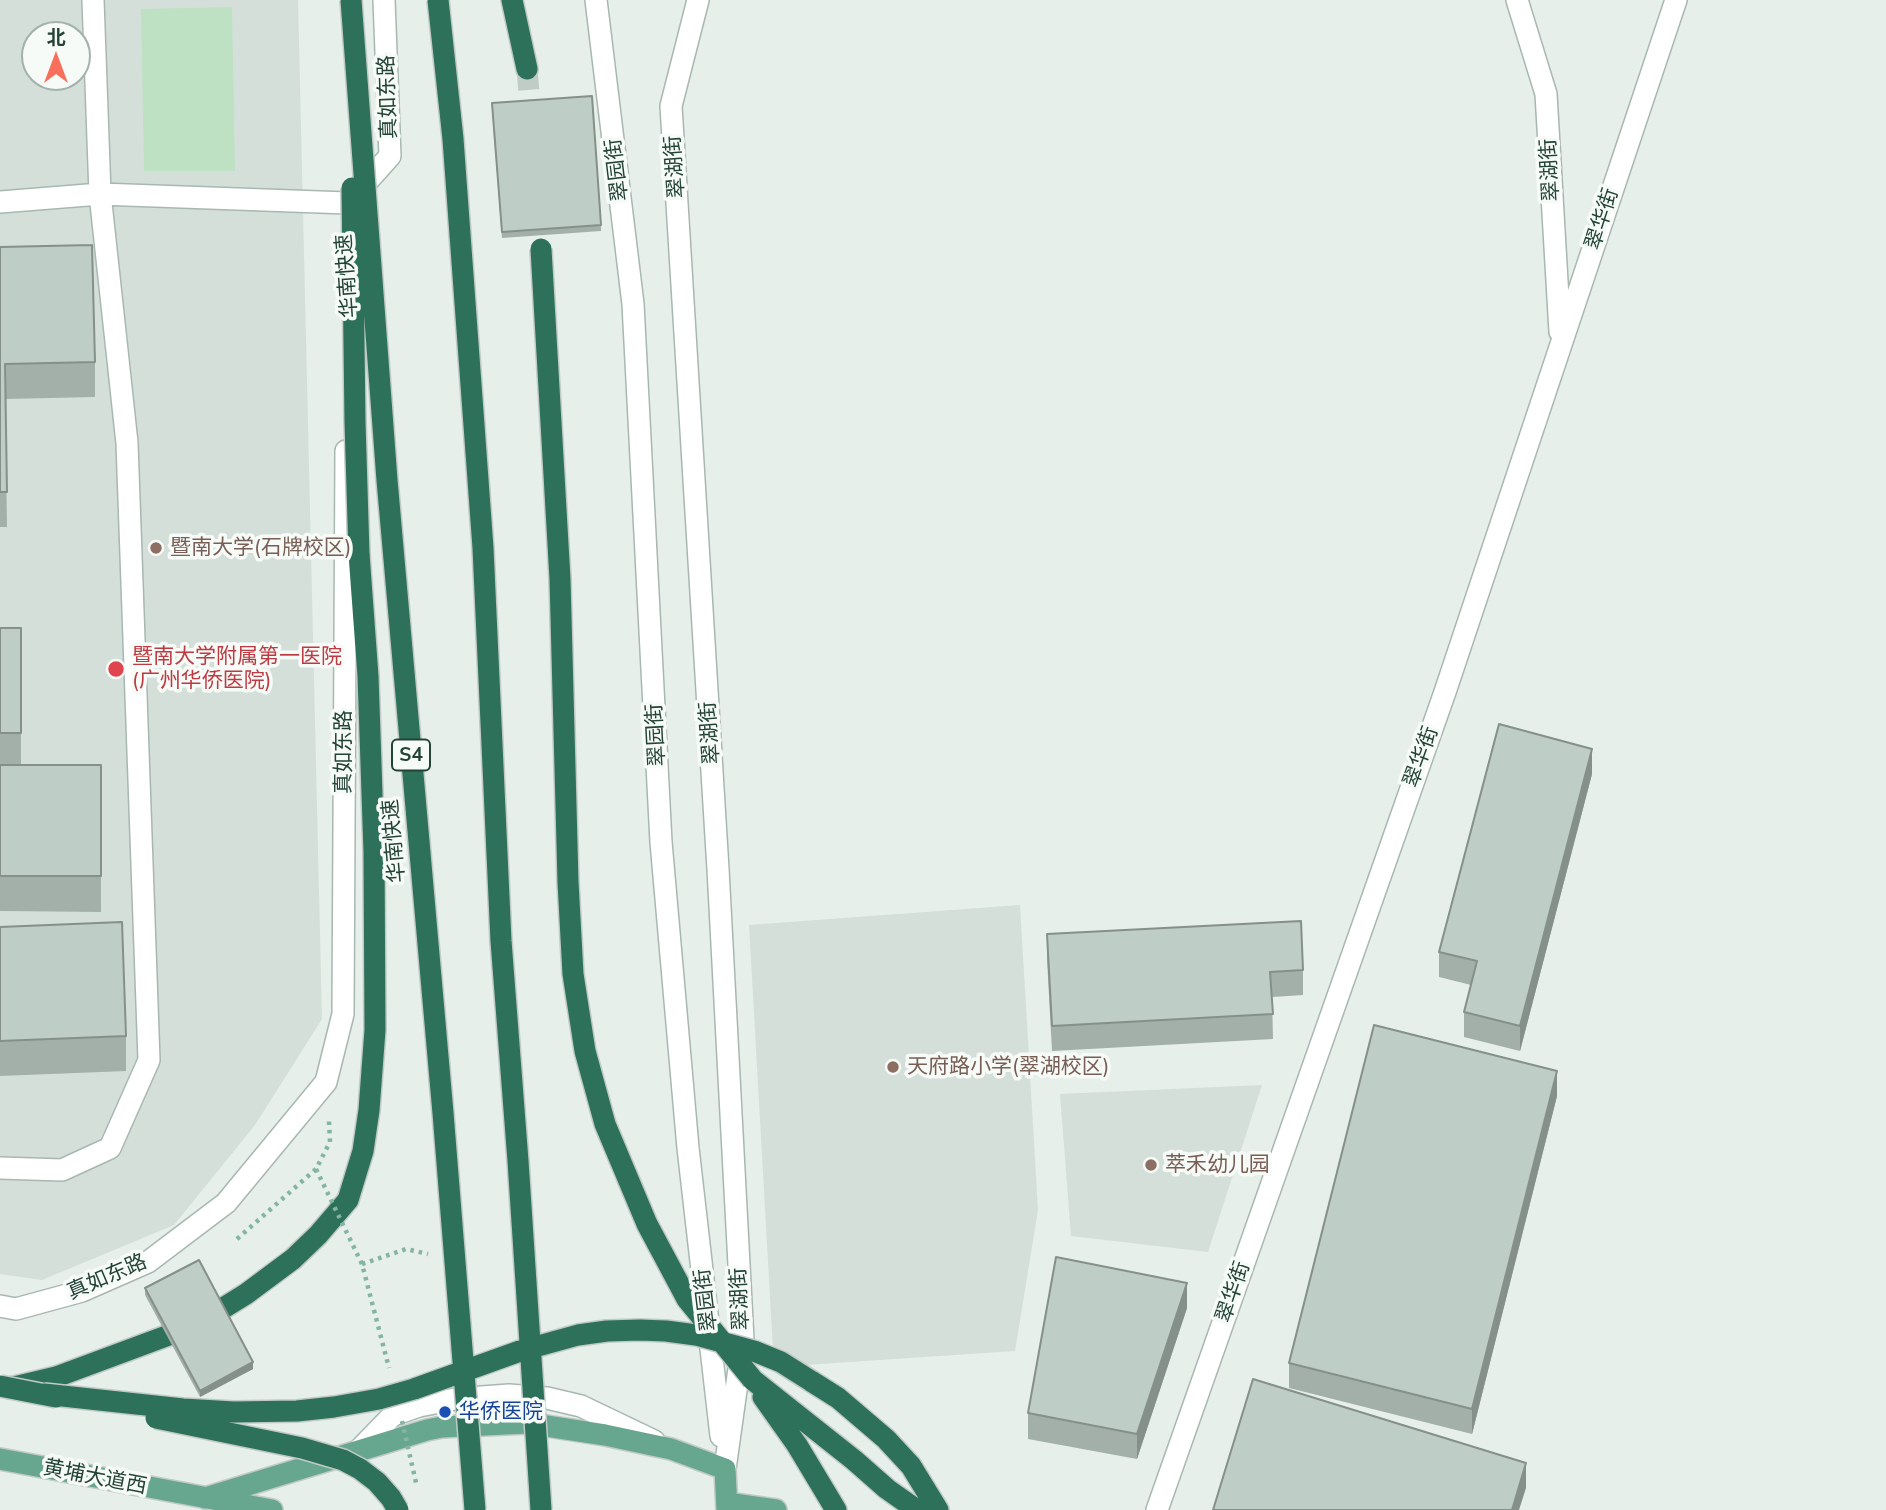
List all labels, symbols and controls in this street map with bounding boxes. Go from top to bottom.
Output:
north arrow [21,21,91,91]
text: 北 [46,25,66,49]
street label: 真如东路 [374,55,402,139]
street label: 翠湖街 [660,135,690,199]
street label: 翠园街 [601,137,633,203]
street label: 翠湖街 [1536,138,1564,202]
street label: 翠华街 [1580,185,1624,253]
street label: 华南快速 [332,233,362,319]
place label: 暨南大学(石牌校区) [170,535,351,561]
marker: 暨南大学(石牌校区) [148,540,164,556]
place label: 暨南大学附属第一医院 (广州华侨医院) [132,644,342,694]
marker: 暨南大学附属第一医院 (广州华侨医院) [106,659,126,679]
street label: 翠湖街 [695,701,725,765]
street label: 翠园街 [642,703,670,767]
street label: 真如东路 [331,710,357,794]
street label: 翠华街 [1398,723,1444,791]
road number: S4 [392,740,430,770]
street label: 华南快速 [378,798,410,884]
place label: 天府路小学(翠湖校区) [907,1054,1109,1080]
marker: 天府路小学(翠湖校区) [885,1059,901,1075]
place label: 萃禾幼儿园 [1165,1152,1270,1178]
marker: 萃禾幼儿园 [1143,1157,1159,1173]
street label: 真如东路 [63,1249,151,1305]
street label: 翠华街 [1211,1258,1255,1326]
street label: 翠园街 [690,1267,722,1333]
street label: 翠湖街 [726,1267,754,1331]
place label: 华侨医院 [459,1399,543,1425]
marker: 华侨医院 [437,1404,453,1420]
street label: 黄埔大道西 [41,1455,149,1499]

